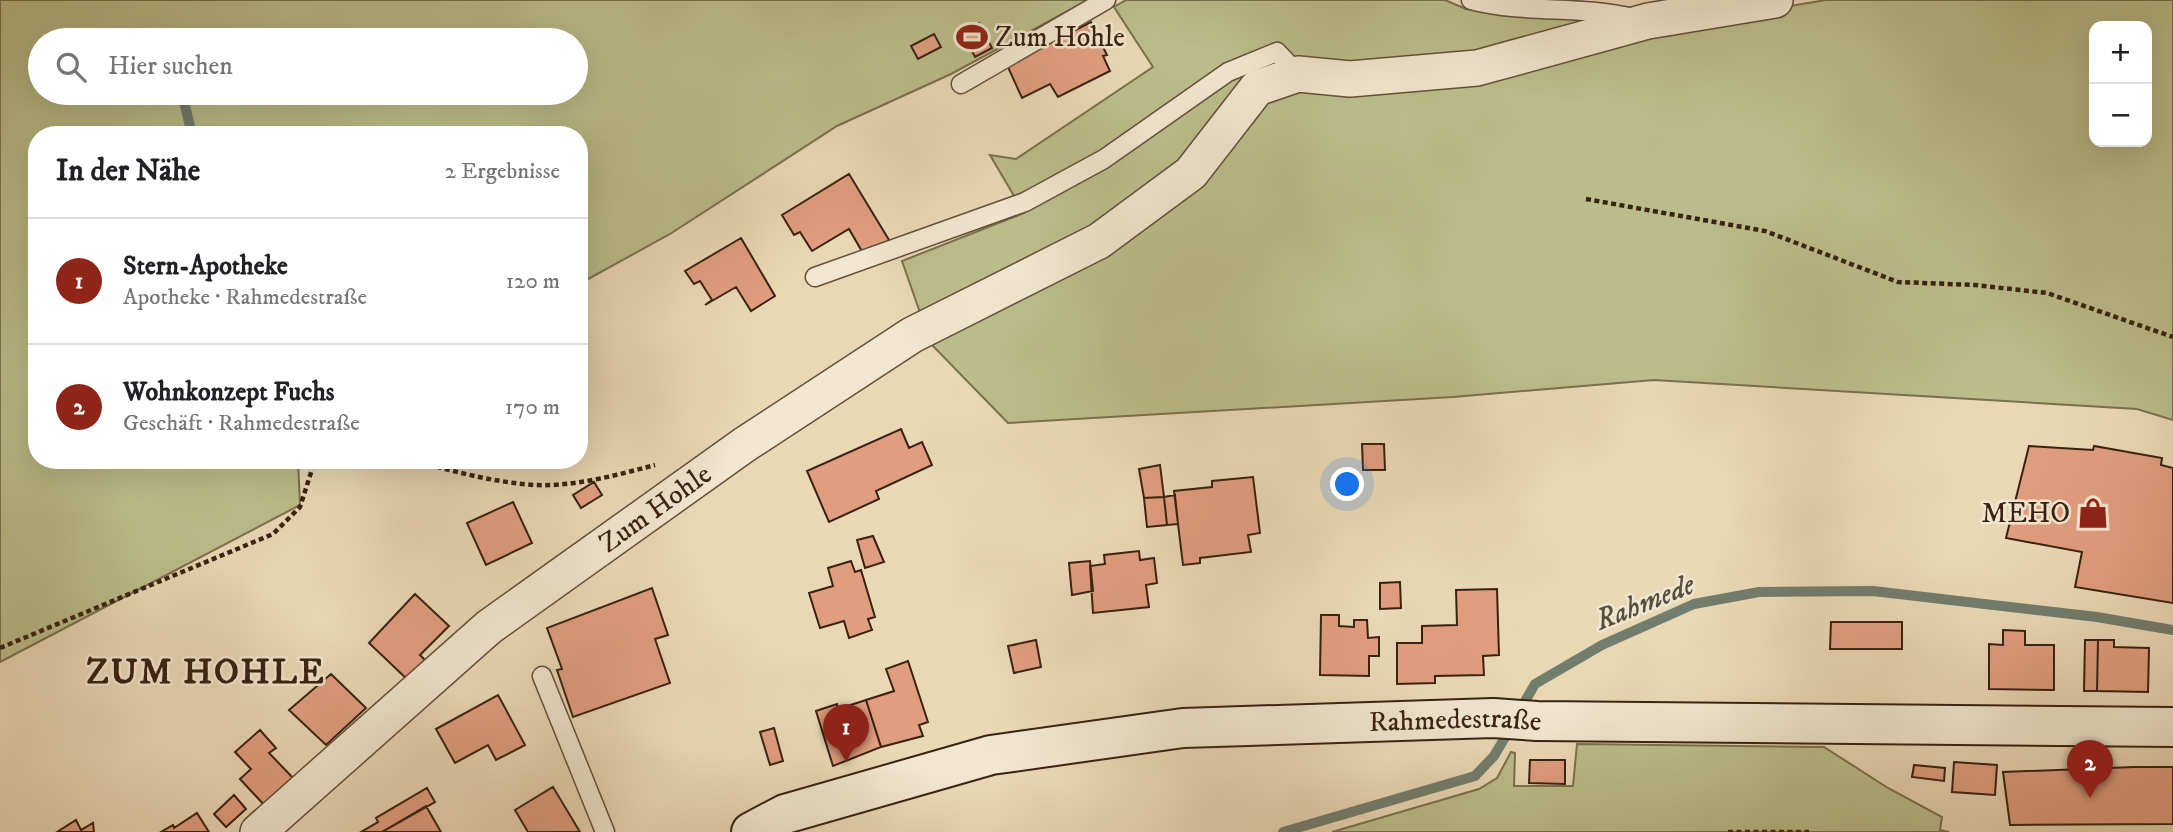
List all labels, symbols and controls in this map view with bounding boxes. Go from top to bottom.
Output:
sports icon: Zum Hohle [955,20,989,54]
place label: Zum Hohle [995,20,1125,55]
map controls [2089,21,2152,147]
button: + [2089,21,2152,84]
search box [28,28,588,105]
icon: search [52,48,90,86]
text: Hier suchen [108,50,233,83]
button: − [2089,84,2152,147]
text: In der Nähe [56,153,200,190]
text: 2 Ergebnisse [445,157,560,186]
text: Stern-Apotheke [123,250,288,283]
text: 1 [75,267,83,296]
text: 120 m [506,267,560,296]
text: Apotheke · Rahmedestraße [123,283,367,312]
text: Wohnkonzept Fuchs [123,376,334,409]
text: 2 [73,393,85,422]
text: 170 m [505,393,560,422]
text: Geschäft · Rahmedestraße [123,409,360,438]
street label: Zum Hohle [592,456,718,560]
your location [1330,467,1364,501]
place label: MEHO [1982,496,2070,531]
shop icon: MEHO [2076,496,2110,530]
water label: Rahmede [1589,566,1701,640]
district label: ZUM HOHLE [86,651,326,695]
street label: Rahmedestraße [1368,700,1543,739]
pin: 1 [823,704,869,762]
pin: 2 [2067,740,2113,798]

